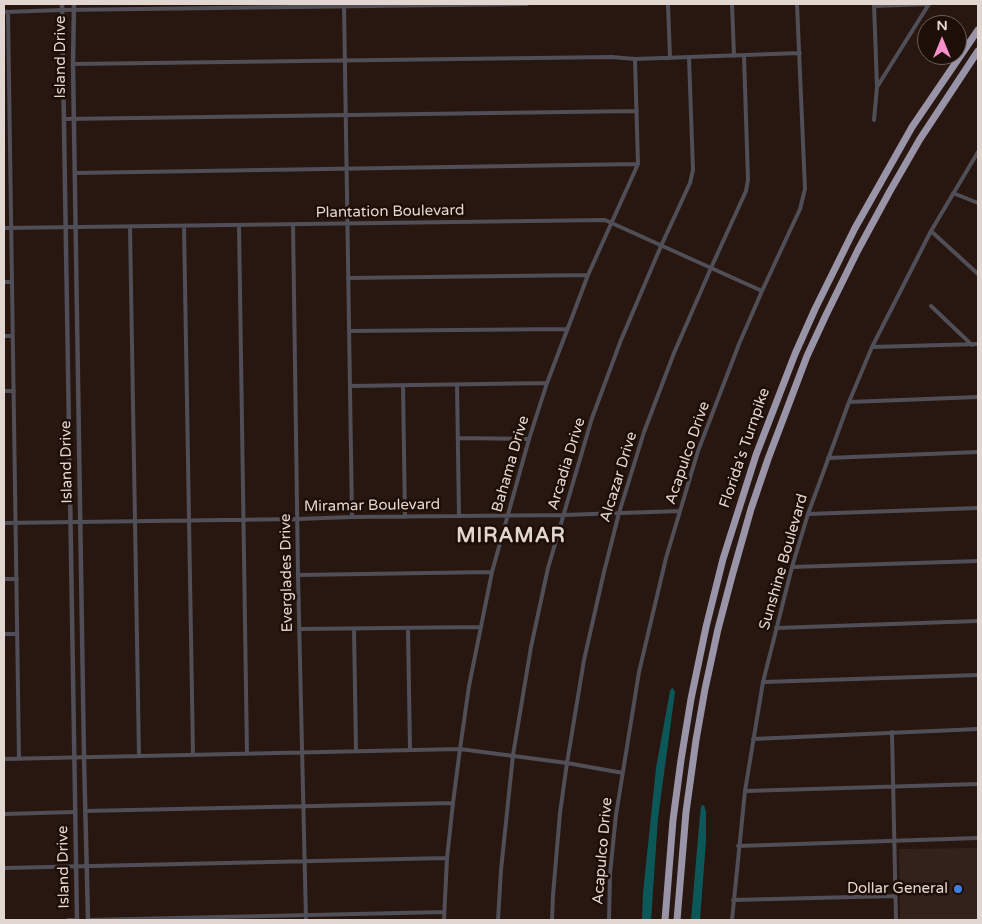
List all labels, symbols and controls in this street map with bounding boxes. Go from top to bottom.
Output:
north arrow [917,15,967,65]
street label: Island Drive [52,16,70,98]
text: N [936,17,948,34]
street label: Plantation Boulevard [315,202,465,222]
street label: Florida's Turnpike [716,386,774,510]
street label: Acapulco Drive [662,399,714,507]
street label: Bahama Drive [489,414,533,514]
street label: Arcadia Drive [544,416,590,512]
street label: Island Drive [57,420,77,504]
street label: Alcazar Drive [597,430,641,524]
street label: Sunshine Boulevard [756,492,812,632]
street label: Miramar Boulevard [304,496,440,516]
street label: Everglades Drive [277,513,297,633]
district label: MIRAMAR [455,525,567,549]
street label: Acapulco Drive [589,797,617,905]
street label: Island Drive [54,825,74,909]
place label: Dollar General [847,880,948,898]
marker: Dollar General [952,883,964,895]

